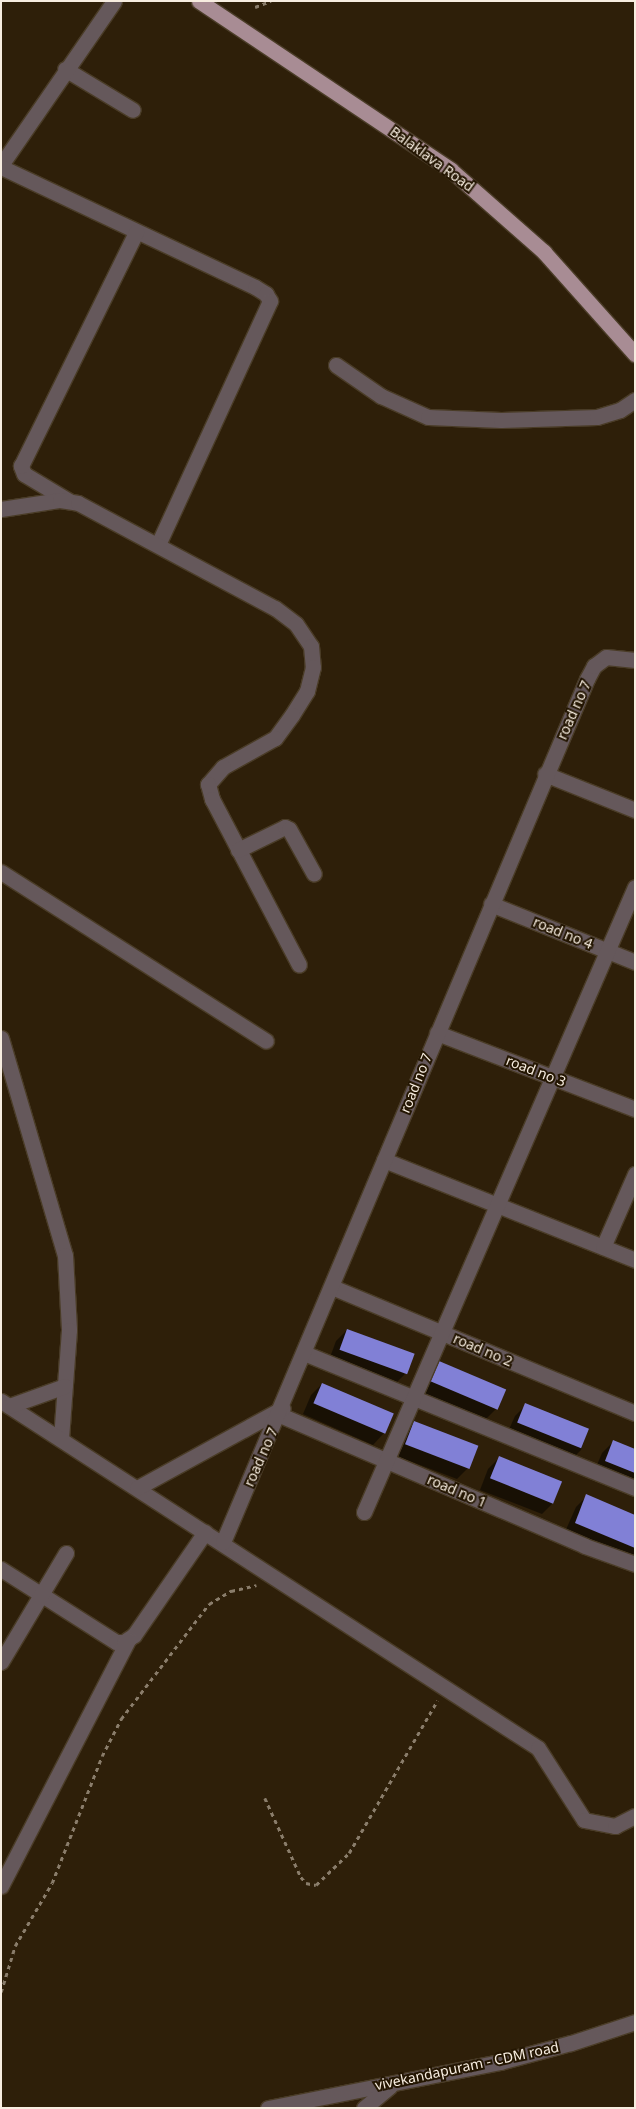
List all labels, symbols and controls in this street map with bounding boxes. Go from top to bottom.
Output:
street label: Balaklava Road [387,123,477,195]
street label: road no 7 [554,678,594,742]
street label: road no 4 [531,913,595,953]
street label: road no 7 [396,1051,436,1115]
street label: road no 3 [504,1052,568,1090]
street label: road no 2 [451,1330,515,1370]
street label: road no 7 [241,1425,281,1489]
street label: road no 1 [425,1471,489,1511]
street label: vivekandapuram - CDM road [374,2038,560,2094]

